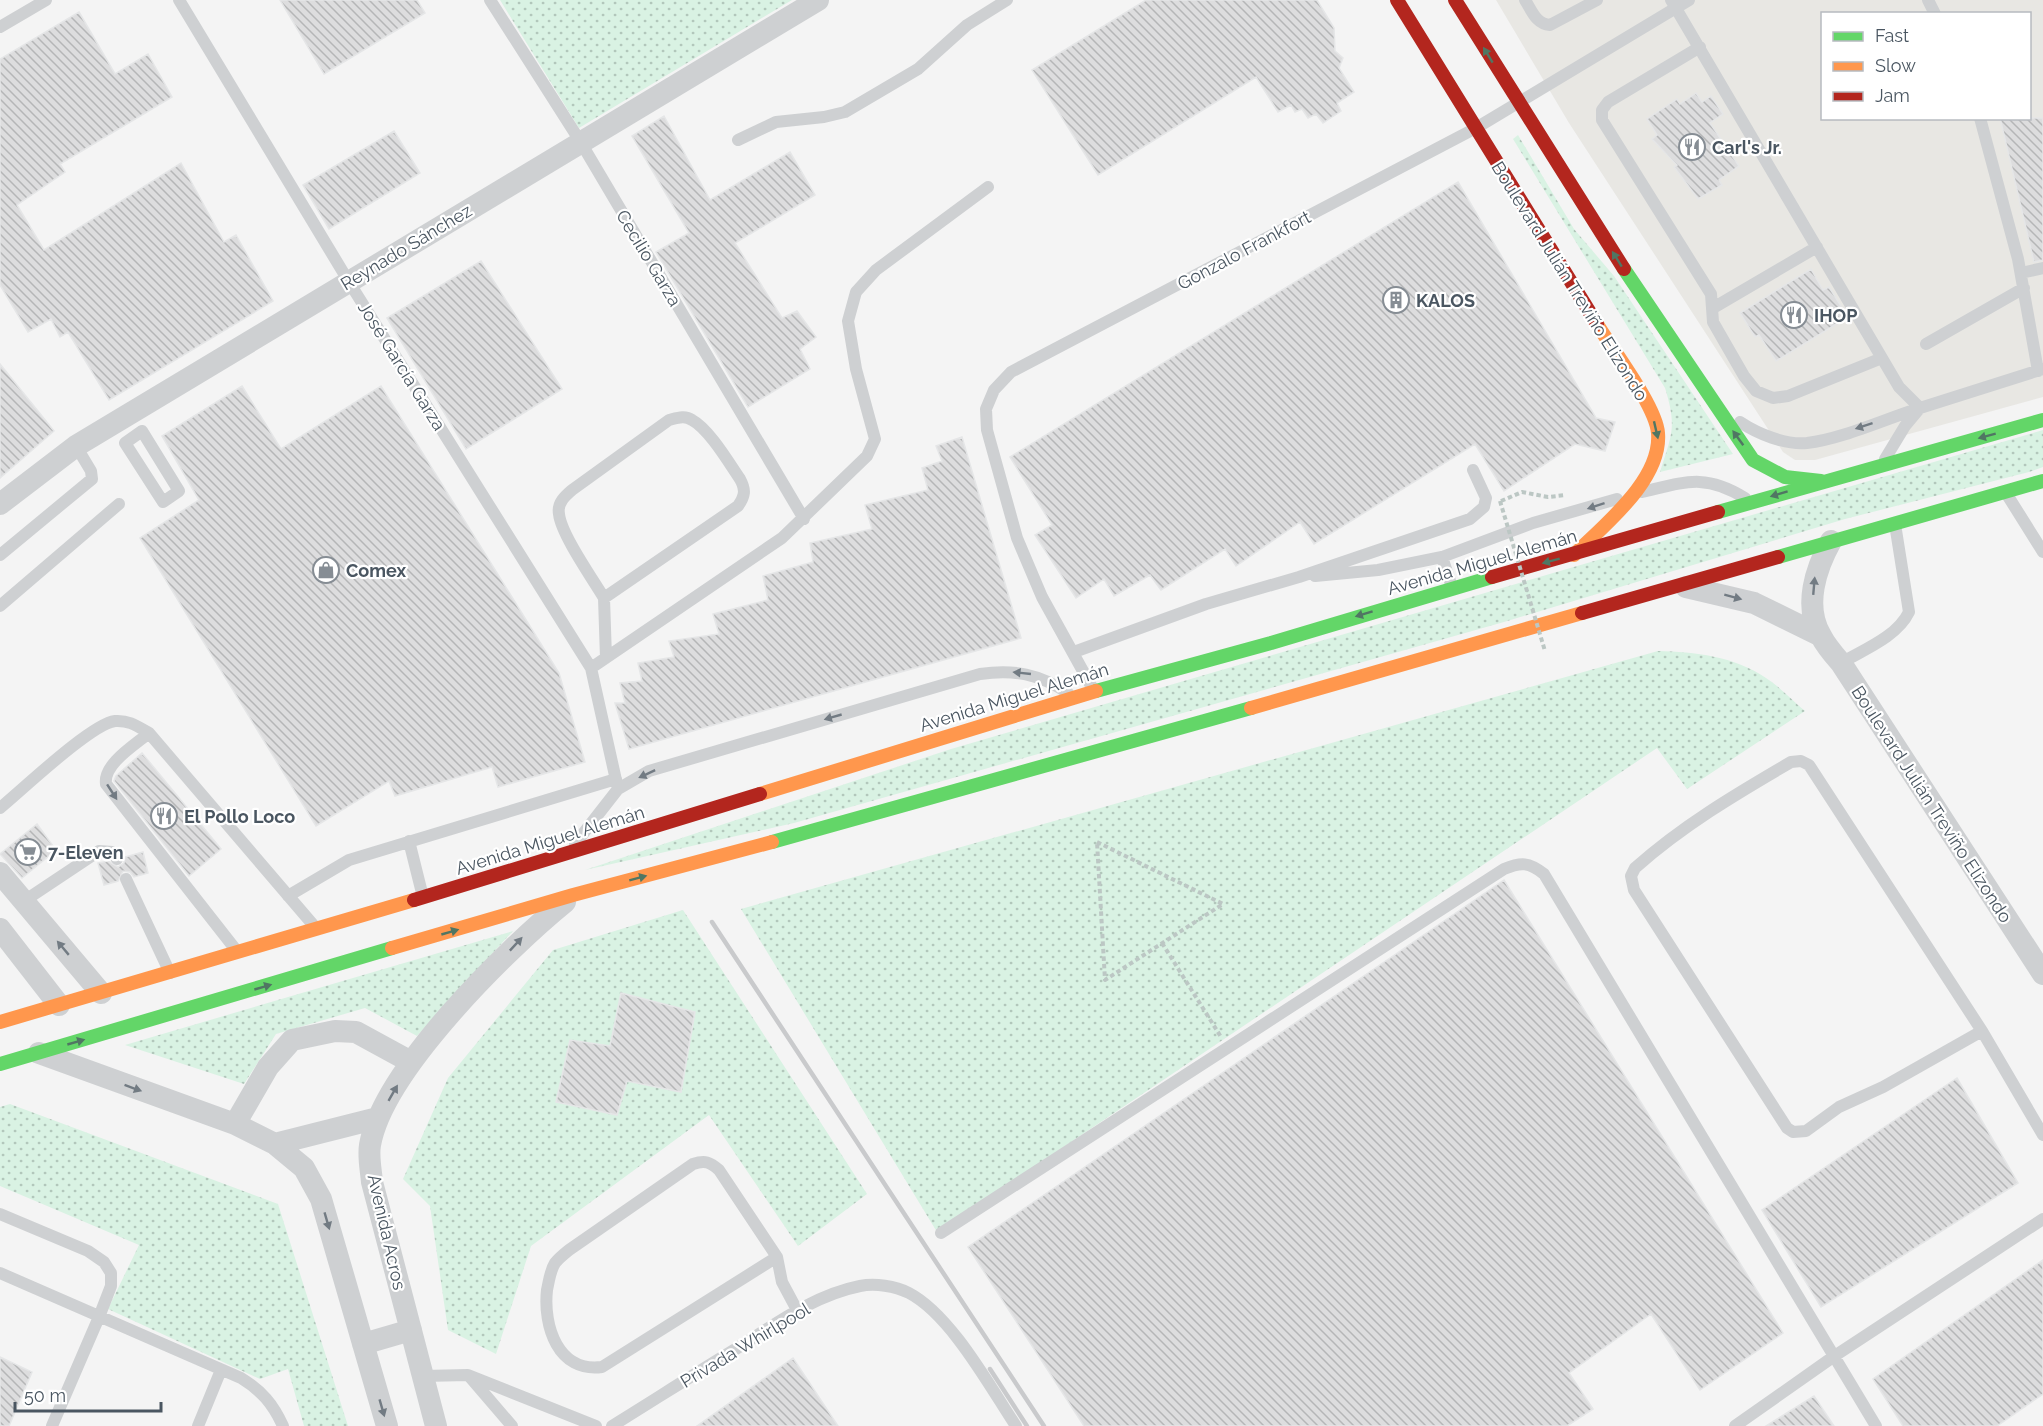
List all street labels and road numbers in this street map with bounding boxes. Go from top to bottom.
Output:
street label: Boulevard Julián Treviño Elizondo [1487,157,1653,405]
street label: Reynado Sánchez [337,200,475,294]
street label: Cecilio Garza [612,206,686,310]
street label: Gonzalo Frankfort [1174,206,1314,294]
street label: José García Garza [354,298,450,434]
street label: Avenida Miguel Alemán [1385,525,1579,599]
street label: Avenida Miguel Alemán [917,658,1111,736]
street label: Boulevard Julián Treviño Elizondo [1847,682,2017,927]
street label: Avenida Miguel Alemán [453,801,647,879]
street label: Avenida Acros [363,1172,411,1292]
street label: Privada Whirlpool [676,1298,814,1392]

